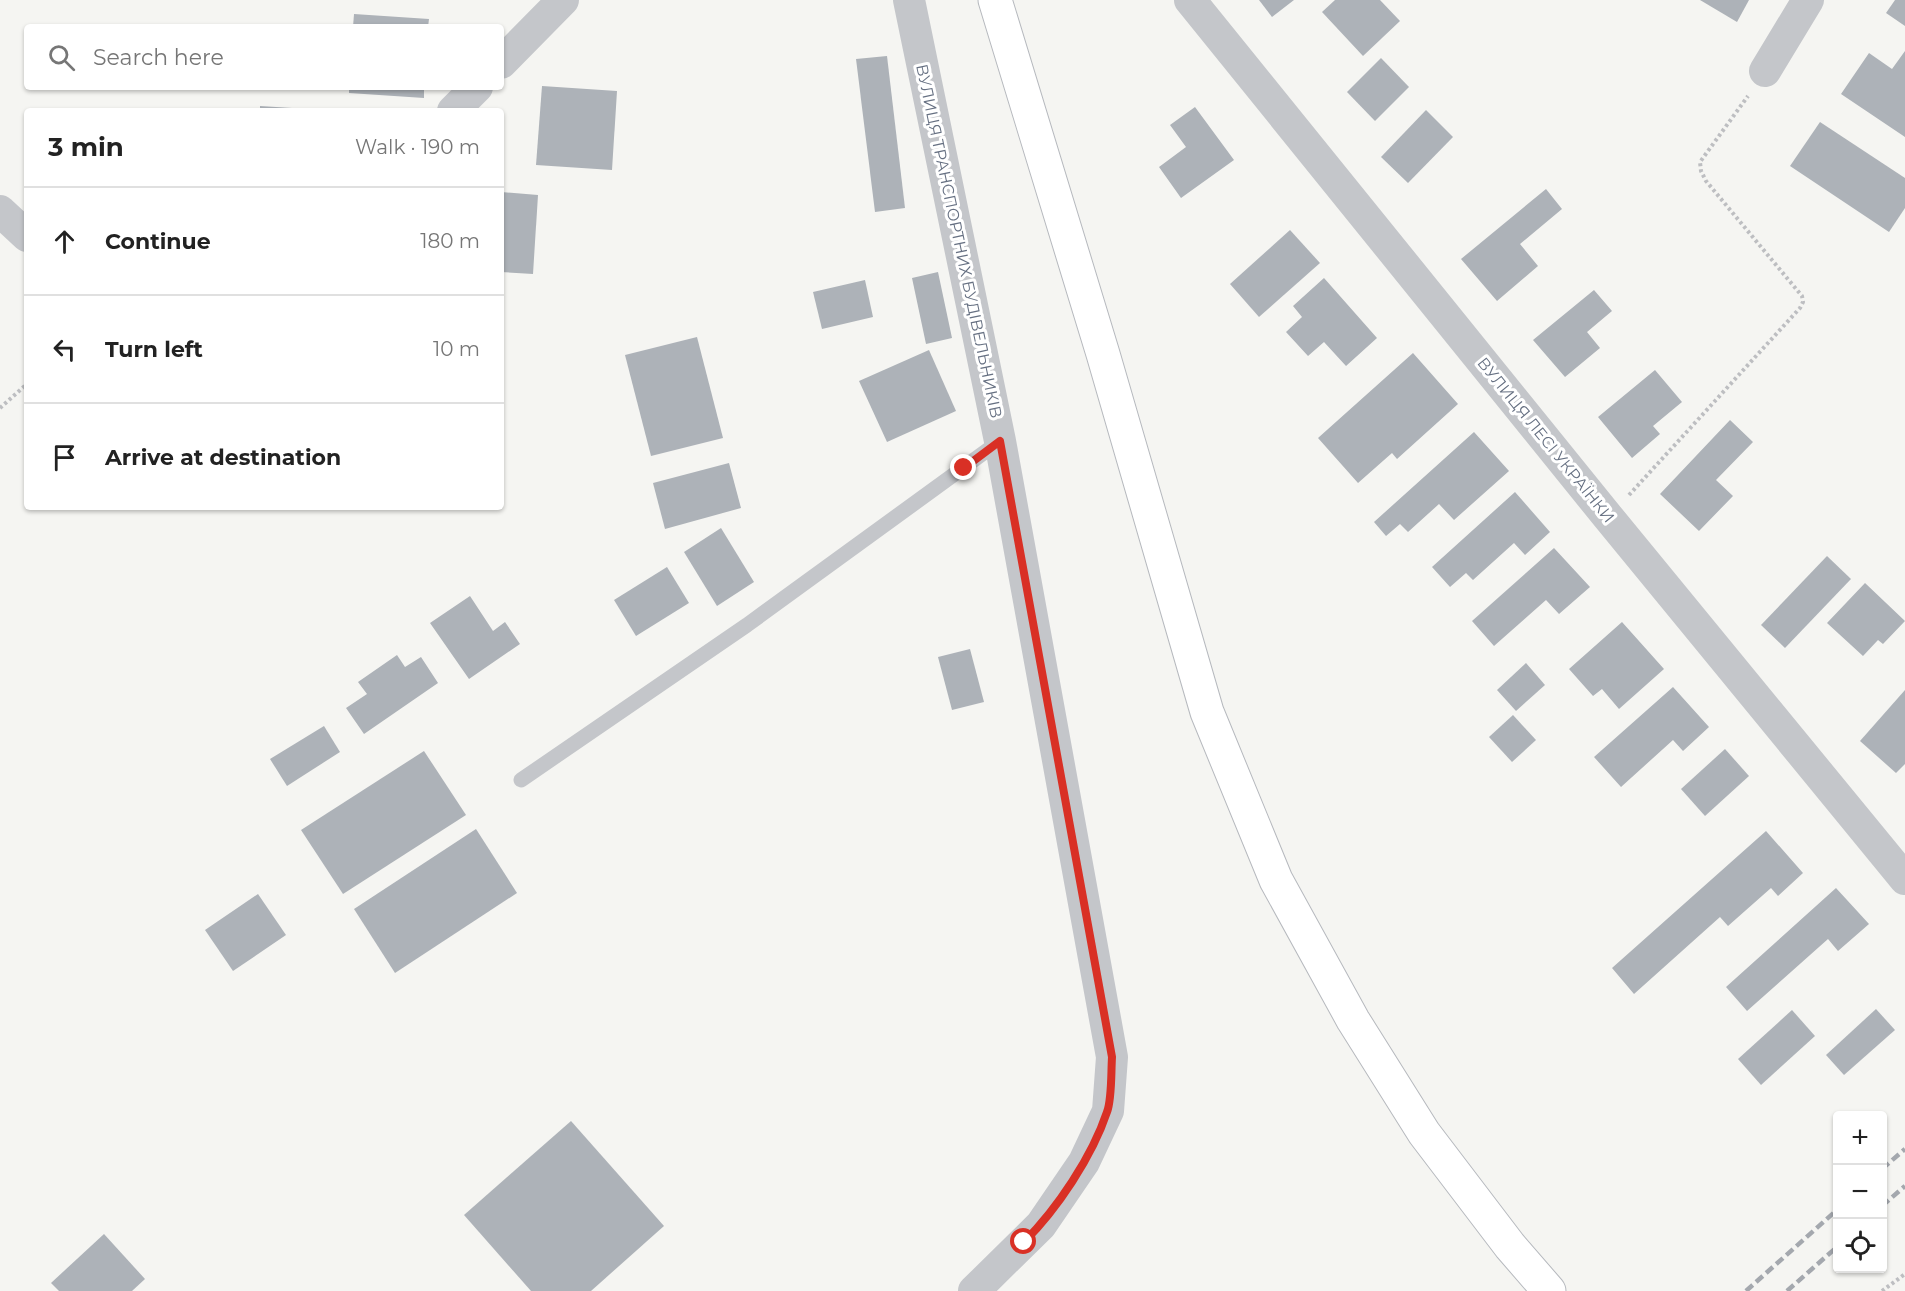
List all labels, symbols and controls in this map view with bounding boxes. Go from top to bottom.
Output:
search box [24,24,504,90]
icon: search [45,41,78,74]
text: Search here [93,44,224,71]
street label: ВУЛИЦЯ ТРАНСПОРТНИХ БУДІВЕЛЬНИКІВ [912,62,1006,420]
text: 3 min [48,131,124,163]
text: Walk · 190 m [355,135,480,159]
icon: ahead [48,225,81,258]
text: Continue [105,228,211,255]
text: 180 m [420,229,480,253]
icon: left [48,333,81,366]
text: Turn left [105,336,203,363]
text: 10 m [433,337,480,361]
street label: ВУЛИЦЯ ЛЕСІ УКРАЇНКИ [1473,353,1619,526]
icon: arrive [48,441,81,474]
text: Arrive at destination [105,444,341,471]
route end [950,454,976,480]
map controls [1833,1111,1887,1273]
button: + [1833,1111,1887,1165]
button: − [1833,1165,1887,1219]
button: locate [1833,1219,1887,1273]
route start [1010,1228,1036,1254]

